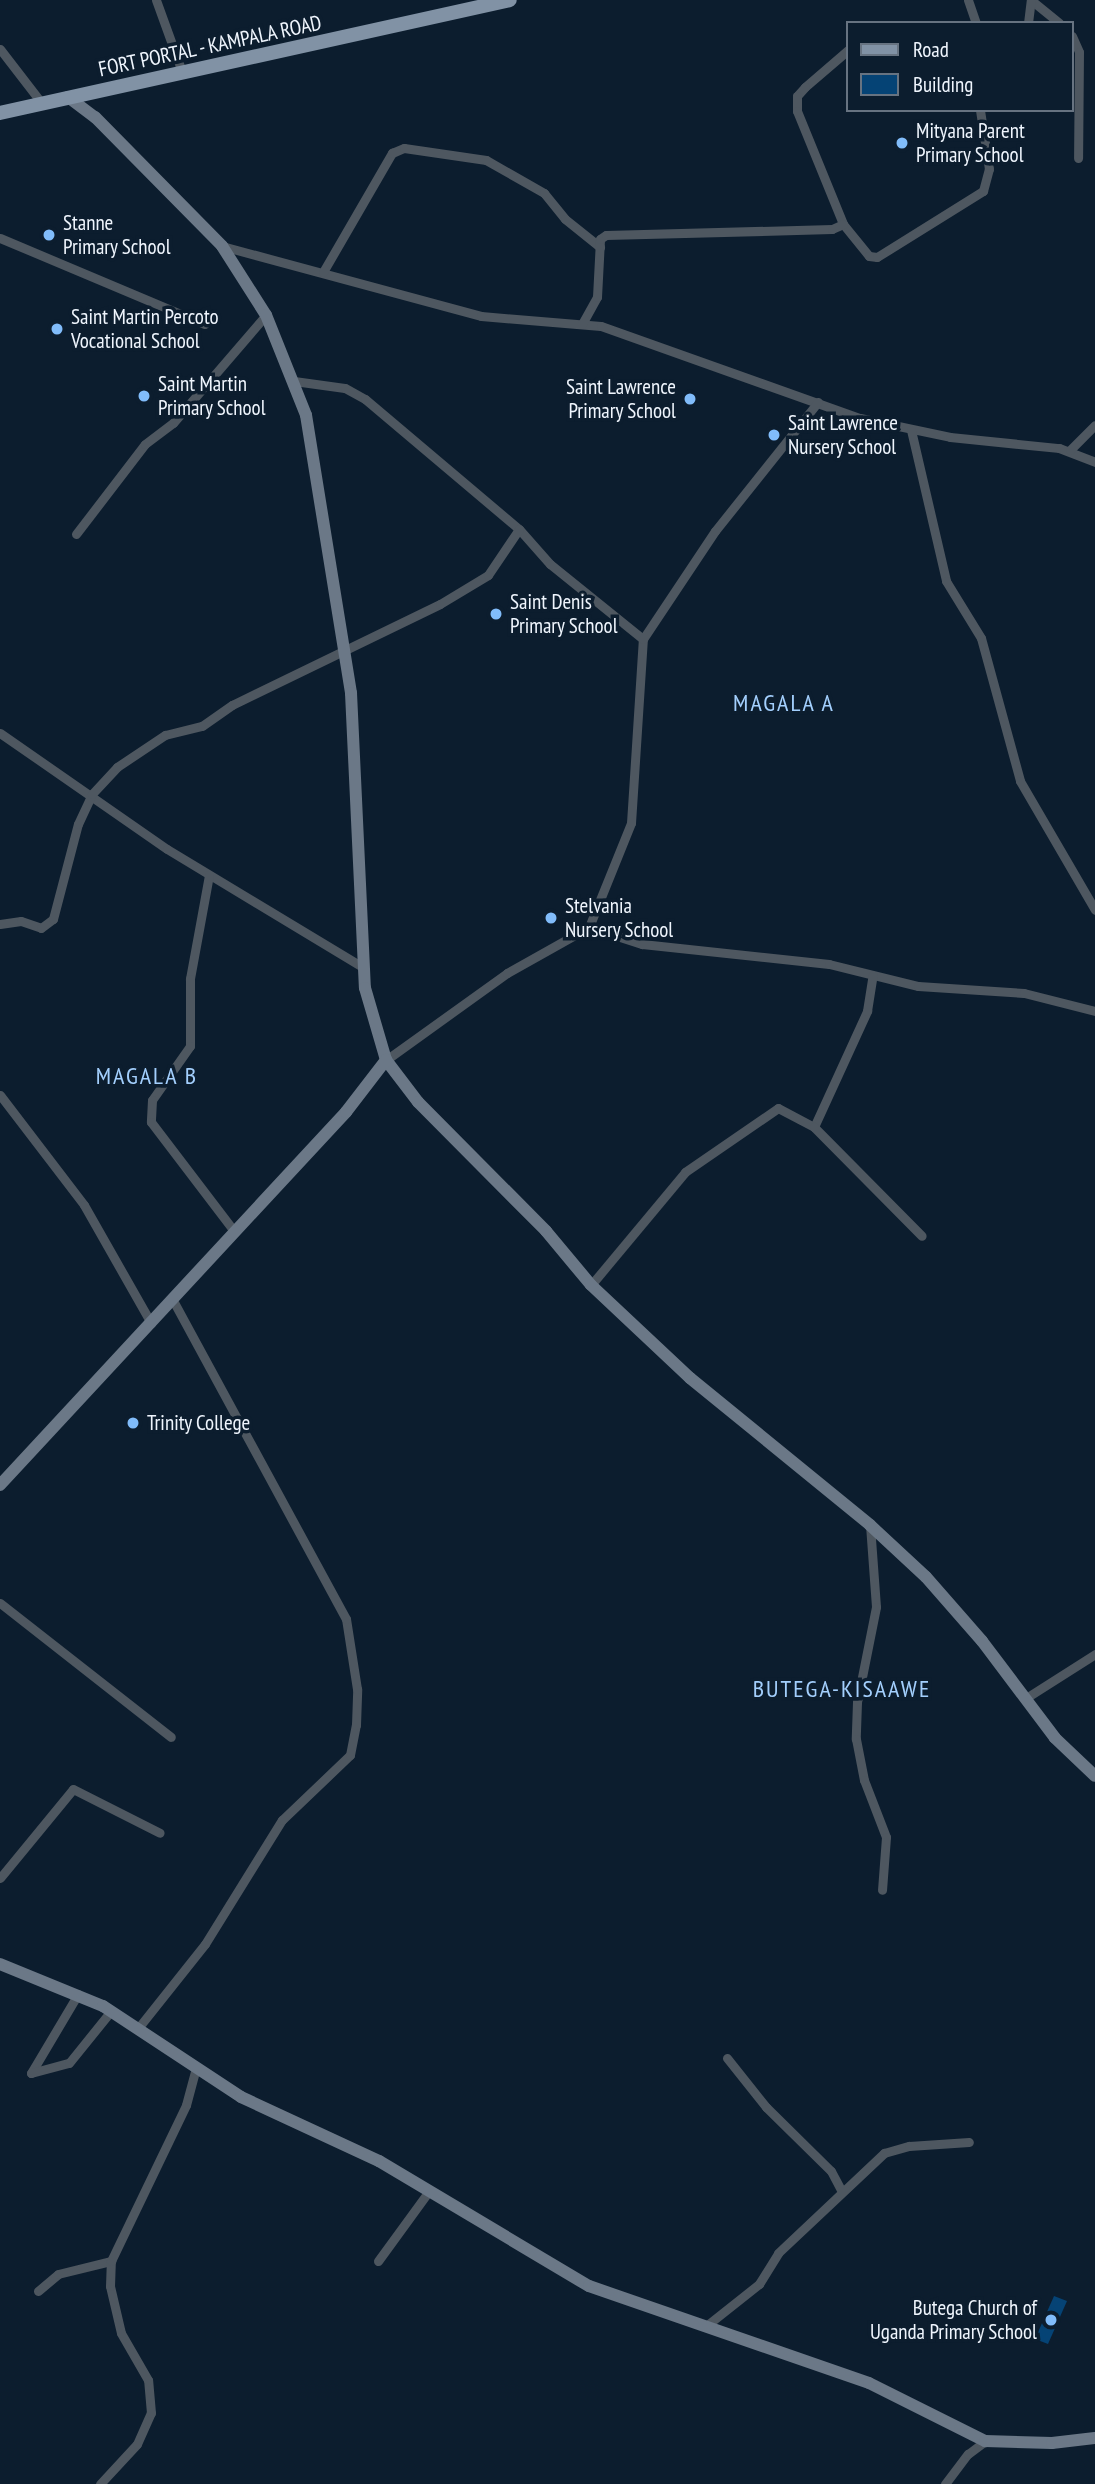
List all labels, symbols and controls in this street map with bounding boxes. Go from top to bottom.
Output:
street label: FORT PORTAL - KAMPALA ROAD [94,10,326,82]
legend [846,21,1074,112]
text: Road [913,36,949,63]
text: Building [913,71,973,98]
place label: Mityana Parent Primary School [916,118,1025,168]
marker: Mityana Parent Primary School [894,135,910,151]
place label: Stanne Primary School [63,210,171,260]
marker: Stanne Primary School [41,227,57,243]
place label: Saint Martin Percoto Vocational School [71,304,219,354]
marker: Saint Martin Percoto Vocational School [49,321,65,337]
place label: Saint Martin Primary School [158,371,266,421]
place label: Saint Lawrence Primary School [566,374,676,424]
marker: Saint Martin Primary School [136,388,152,404]
marker: Saint Lawrence Primary School [682,391,698,407]
place label: Saint Lawrence Nursery School [788,410,898,460]
marker: Saint Lawrence Nursery School [766,427,782,443]
place label: Saint Denis Primary School [510,589,618,639]
marker: Saint Denis Primary School [488,606,504,622]
district label: MAGALA A [733,689,835,717]
place label: Stelvania Nursery School [565,893,674,943]
marker: Stelvania Nursery School [543,910,559,926]
district label: MAGALA B [96,1062,198,1090]
place label: Trinity College [147,1410,251,1436]
marker: Trinity College [125,1415,141,1431]
district label: BUTEGA-KISAAWE [755,1675,929,1703]
place label: Butega Church of Uganda Primary School [869,2295,1037,2345]
marker: Butega Church of Uganda Primary School [1043,2312,1059,2328]

